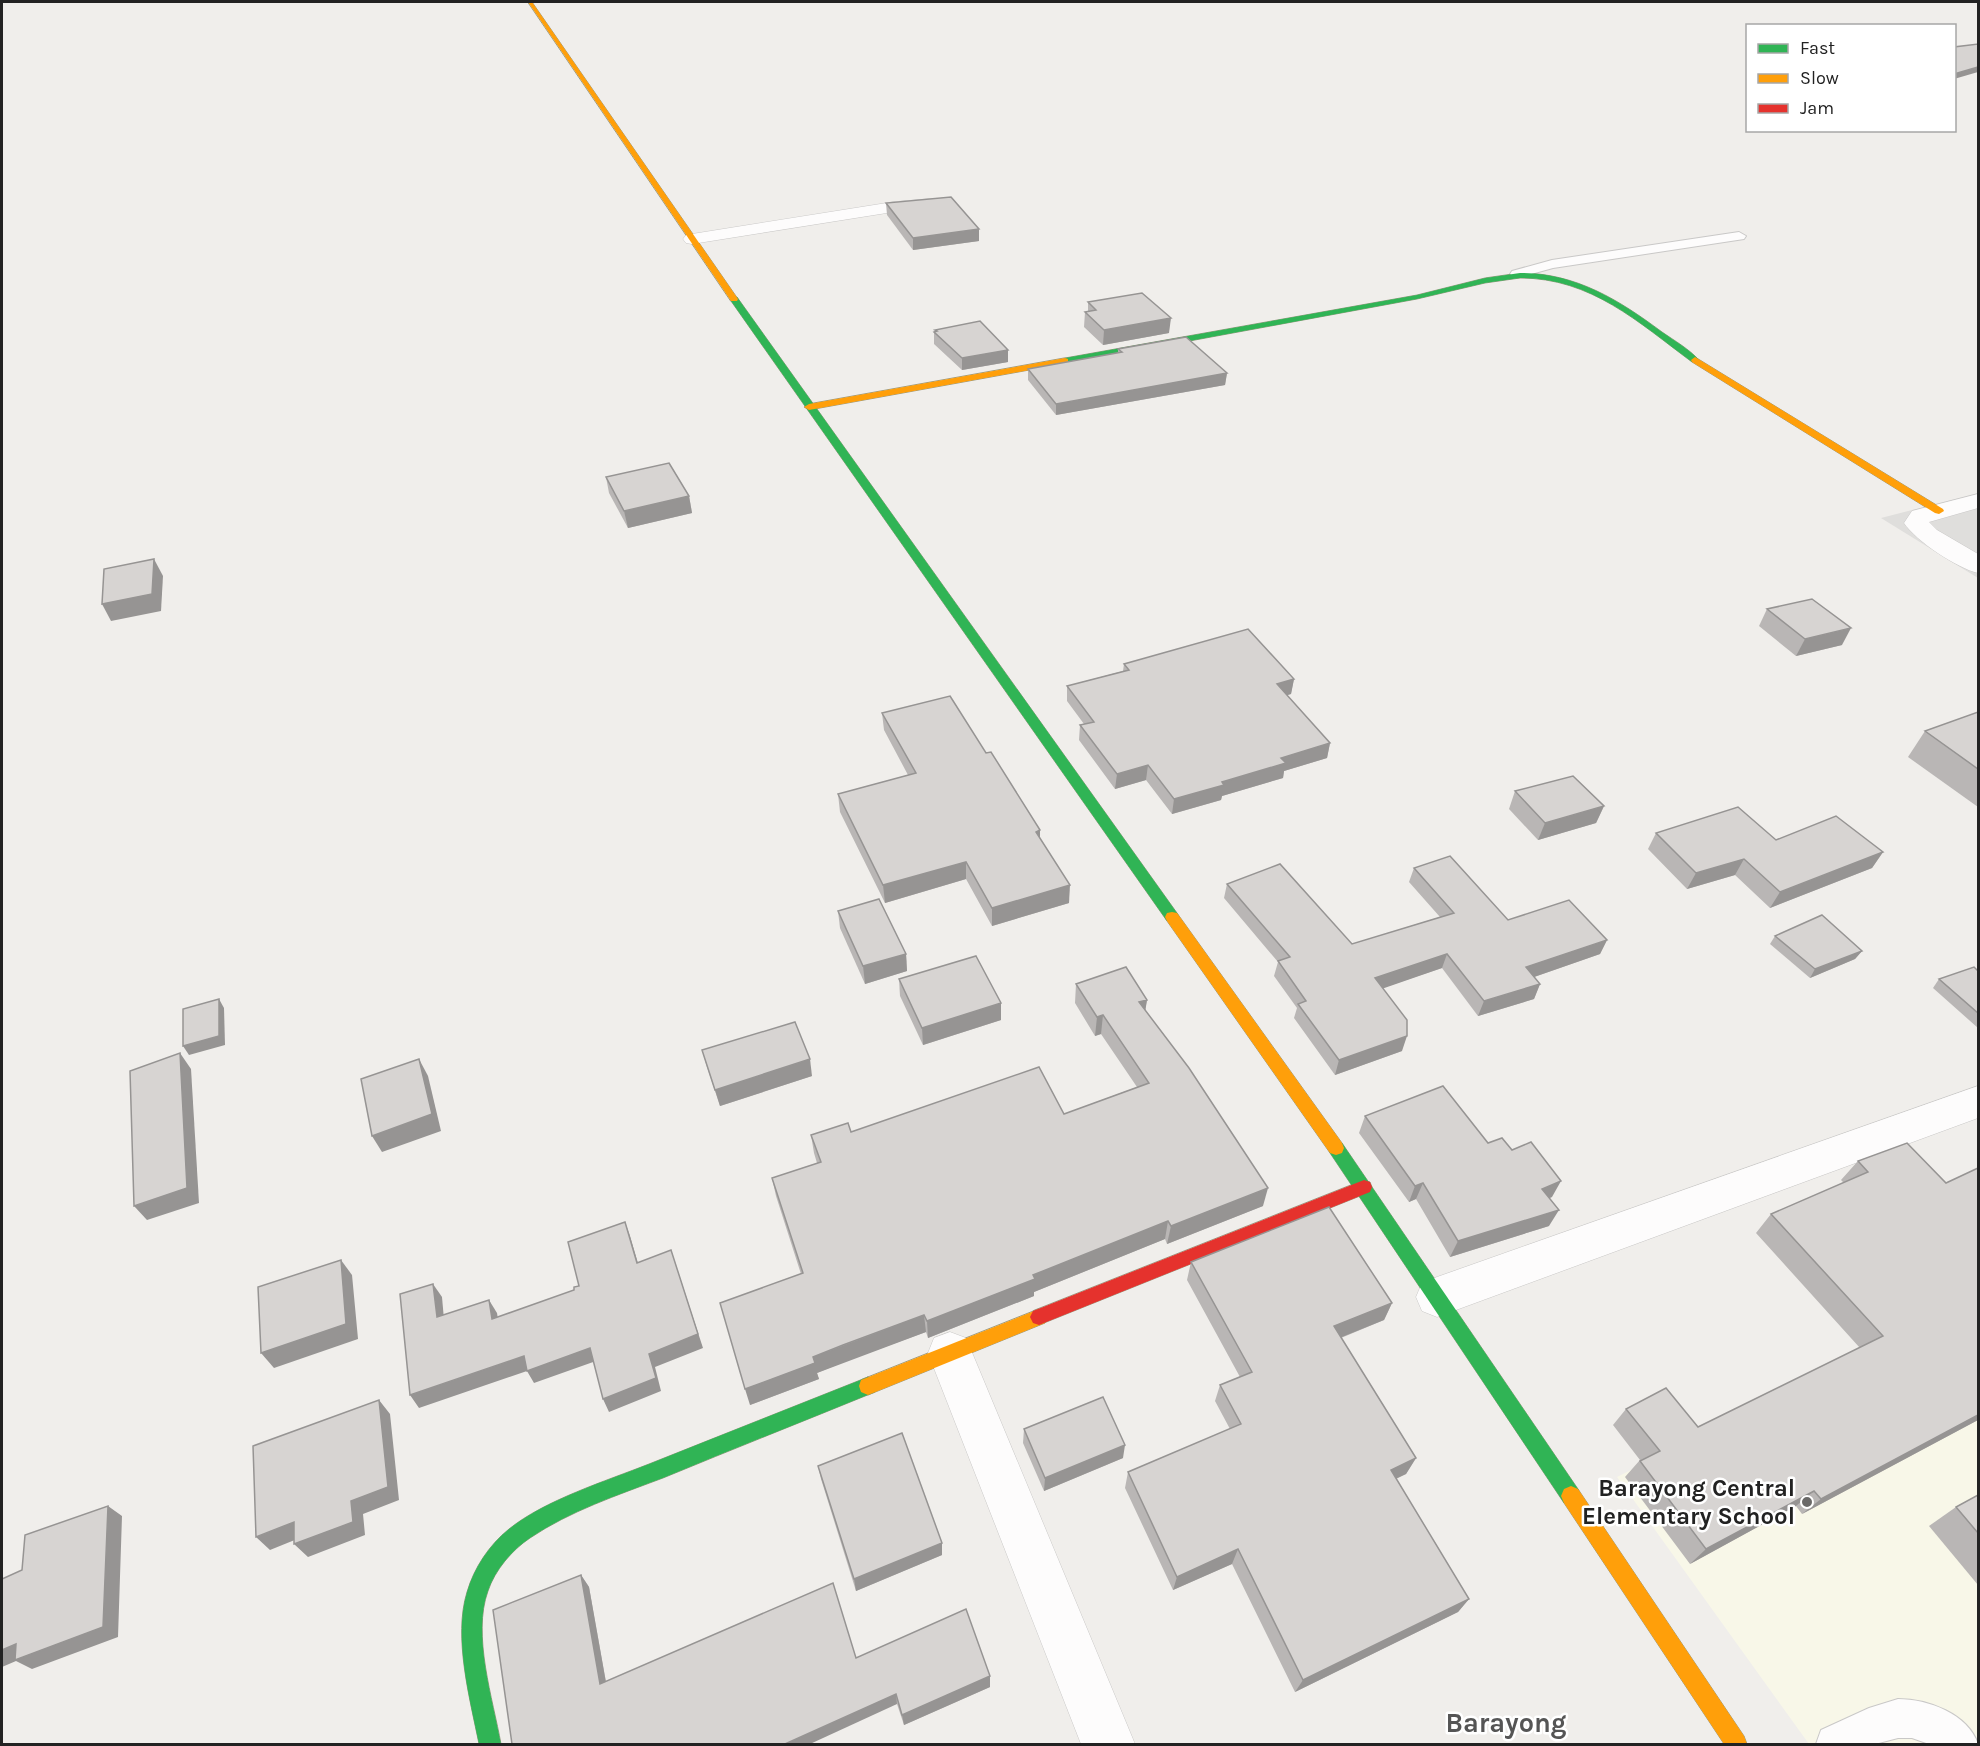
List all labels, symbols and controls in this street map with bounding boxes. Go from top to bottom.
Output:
legend [1746,24,1956,132]
text: Fast [1800,37,1835,59]
text: Slow [1800,67,1839,89]
text: Jam [1800,97,1834,119]
place label: Barayong Central Elementary School [1582,1474,1795,1530]
marker: Barayong Central Elementary School [1800,1495,1814,1509]
district label: Barayong [1445,1707,1567,1739]

